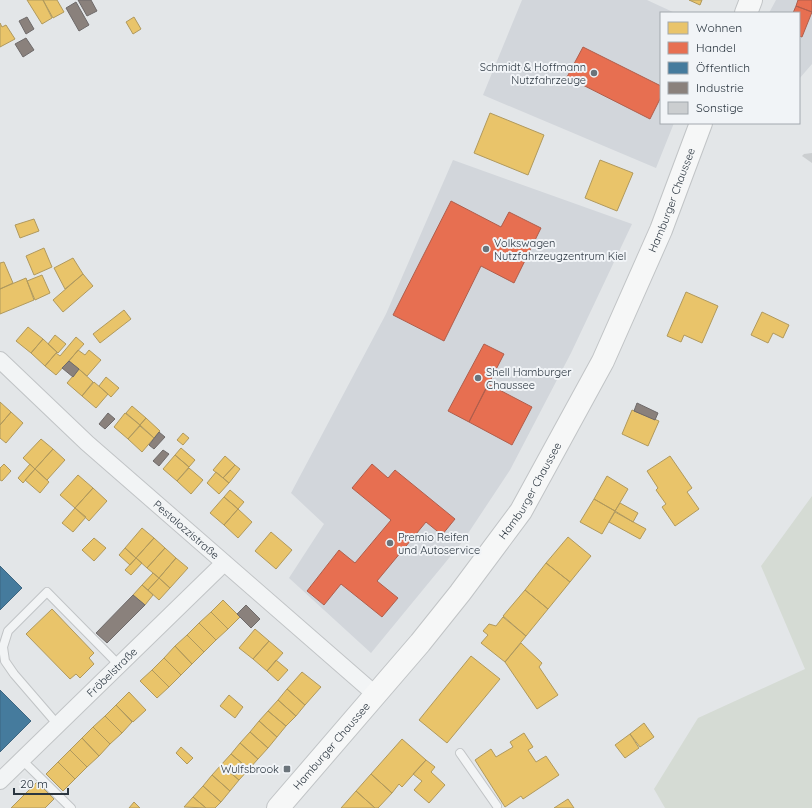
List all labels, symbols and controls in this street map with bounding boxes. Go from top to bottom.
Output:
legend [660,12,800,124]
text: Wohnen [696,20,742,35]
text: Handel [696,40,736,55]
place label: Schmidt & Hoffmann Nutzfahrzeuge [480,60,586,87]
text: Öffentlich [696,60,750,75]
marker: Schmidt & Hoffmann Nutzfahrzeuge [589,68,599,78]
text: Industrie [696,80,744,95]
text: Sonstige [696,100,743,115]
street label: Hamburger Chaussee [645,146,698,254]
place label: Volkswagen Nutzfahrzeugzentrum Kiel [494,236,626,263]
marker: Volkswagen Nutzfahrzeugzentrum Kiel [481,244,491,254]
place label: Shell Hamburger Chaussee [486,365,572,392]
marker: Shell Hamburger Chaussee [473,373,483,383]
street label: Hamburger Chaussee [495,440,564,542]
street label: Pestalozzistraße [151,497,222,562]
place label: Premio Reifen und Autoservice [398,530,480,557]
marker: Premio Reifen und Autoservice [385,538,395,548]
street label: Fröbelstraße [84,644,140,700]
street label: Hamburger Chaussee [290,699,373,792]
place label: Wulfsbrook [221,762,279,776]
marker: Wulfsbrook [282,764,292,774]
scale bar [14,770,68,796]
text: 20 m [20,776,48,791]

